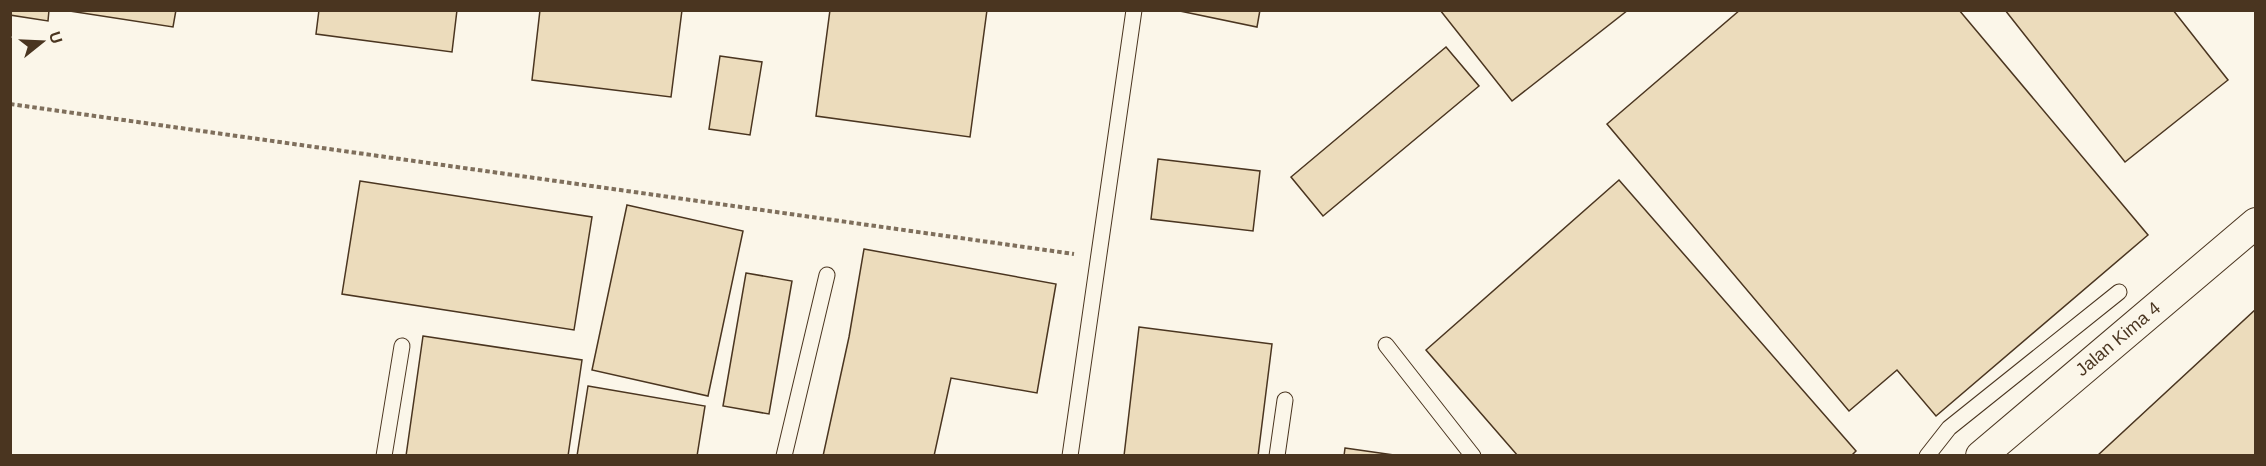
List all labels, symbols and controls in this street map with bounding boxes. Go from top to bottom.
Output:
north arrow [12,12,72,72]
text: U [46,29,66,46]
street label: Jalan Kima 4 [2072,298,2164,380]

